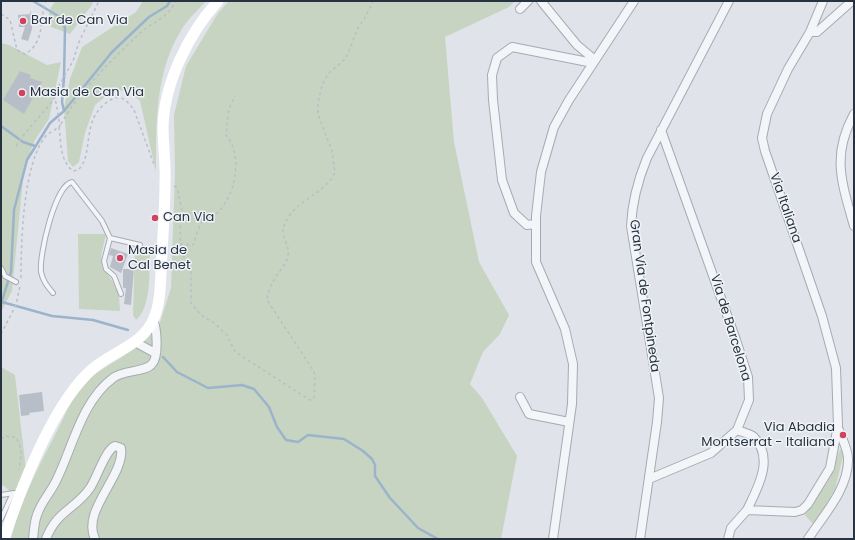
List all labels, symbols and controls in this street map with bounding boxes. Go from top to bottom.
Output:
place label: Bar de Can Via [31,13,128,29]
marker: Bar de Can Via [18,16,28,26]
place label: Masia de Can Via [30,85,144,101]
marker: Masia de Can Via [17,88,27,98]
street label: Via Italiana [766,171,804,245]
place label: Can Via [163,210,214,226]
marker: Can Via [150,213,160,223]
street label: Gran Via de Fontpineda [626,219,662,373]
place label: Masia de Cal Benet [128,243,191,274]
marker: Masia de Cal Benet [115,253,125,263]
street label: Via de Barcelona [706,273,754,383]
place label: Via Abadia Montserrat - Italiana [701,420,835,451]
marker: Via Abadia Montserrat - Italiana [838,430,848,440]

